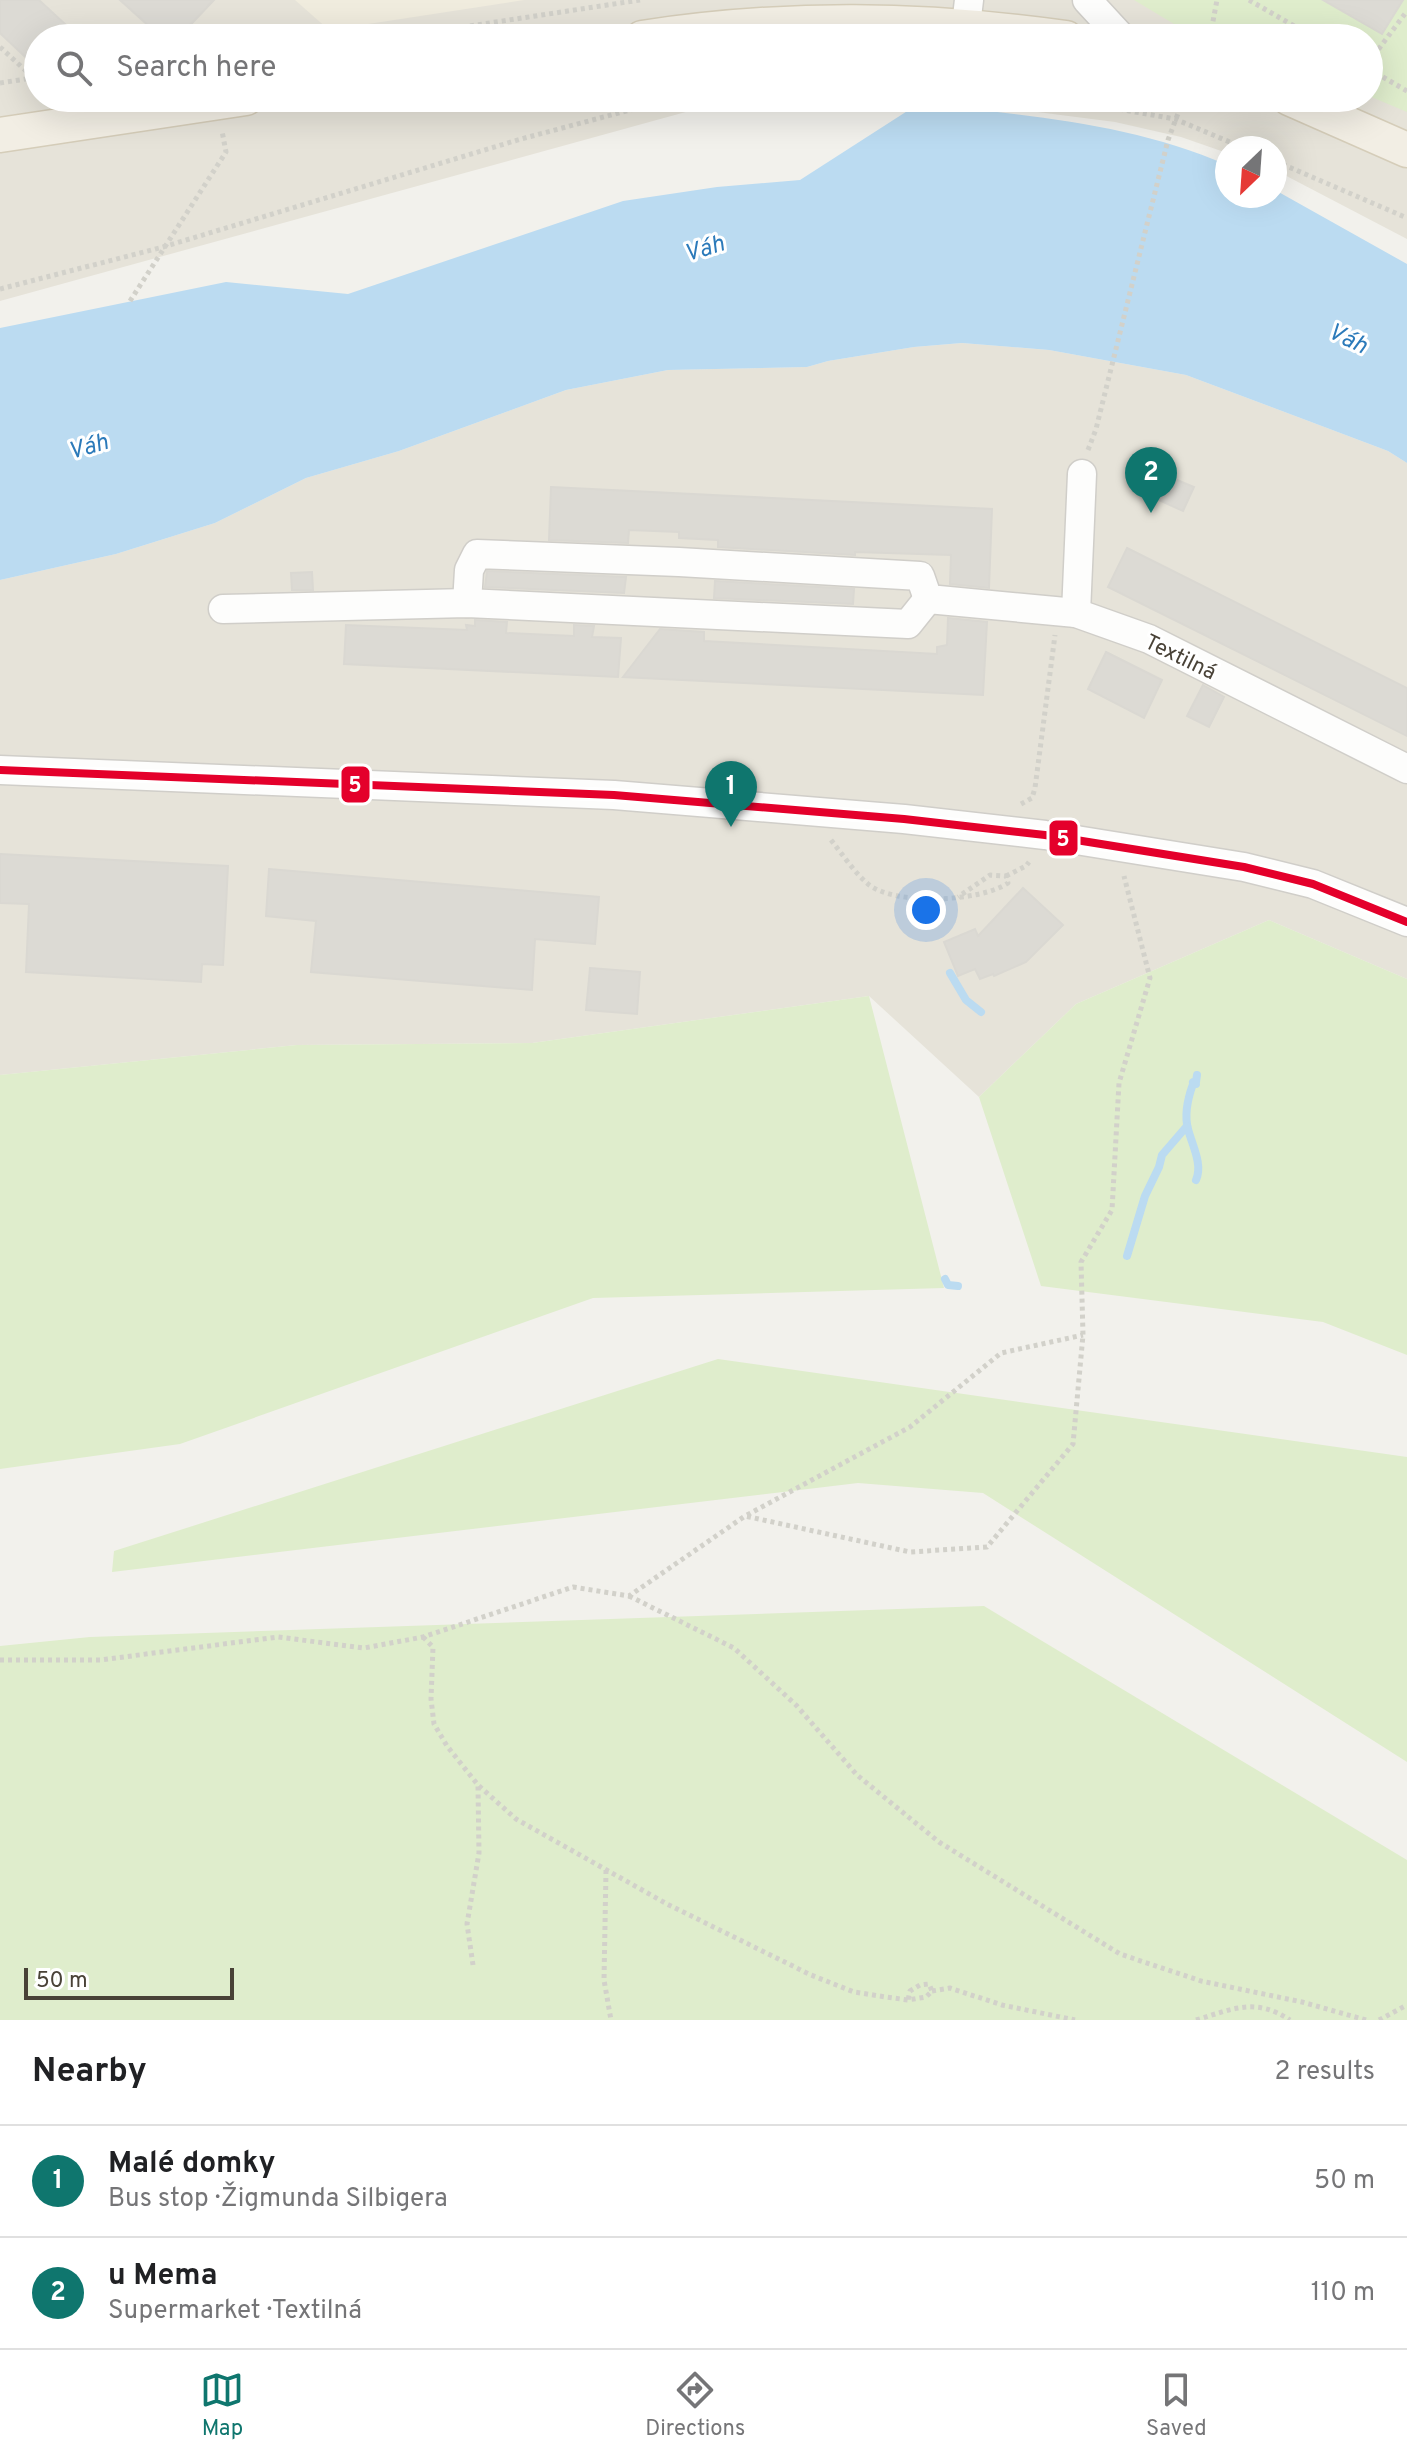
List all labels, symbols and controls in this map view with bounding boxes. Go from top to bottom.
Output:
search box [24,24,1383,112]
icon: search [52,46,96,90]
text: Search here [116,50,276,87]
north arrow [1215,136,1287,208]
water label: Váh [681,230,728,270]
water label: Váh [1322,317,1372,362]
water label: Váh [65,428,112,468]
pin: 2 [1125,447,1177,513]
street label: Textilná [1140,629,1220,687]
pin: 1 [705,761,757,827]
line badge: 5 [340,765,371,804]
text: 5 [348,773,362,800]
line badge: 5 [1048,819,1079,857]
text: 5 [1056,827,1070,854]
your location [906,890,946,930]
scale bar [24,1964,234,2000]
text: 50 m [36,1968,88,1995]
text: Nearby [32,2051,147,2094]
text: 2 results [1275,2056,1375,2089]
text: Malé domky [108,2146,276,2183]
text: 1 [53,2165,63,2198]
text: 50 m [1314,2165,1375,2198]
text: Bus stop · Žigmunda Silbigera [108,2183,448,2216]
text: u Mema [108,2258,217,2295]
text: 2 [50,2277,66,2310]
text: 110 m [1311,2277,1375,2310]
text: Supermarket · Textilná [108,2295,362,2328]
tab: Map [200,2368,244,2443]
tab: Directions [645,2368,745,2443]
tab: Saved [1146,2368,1207,2443]

